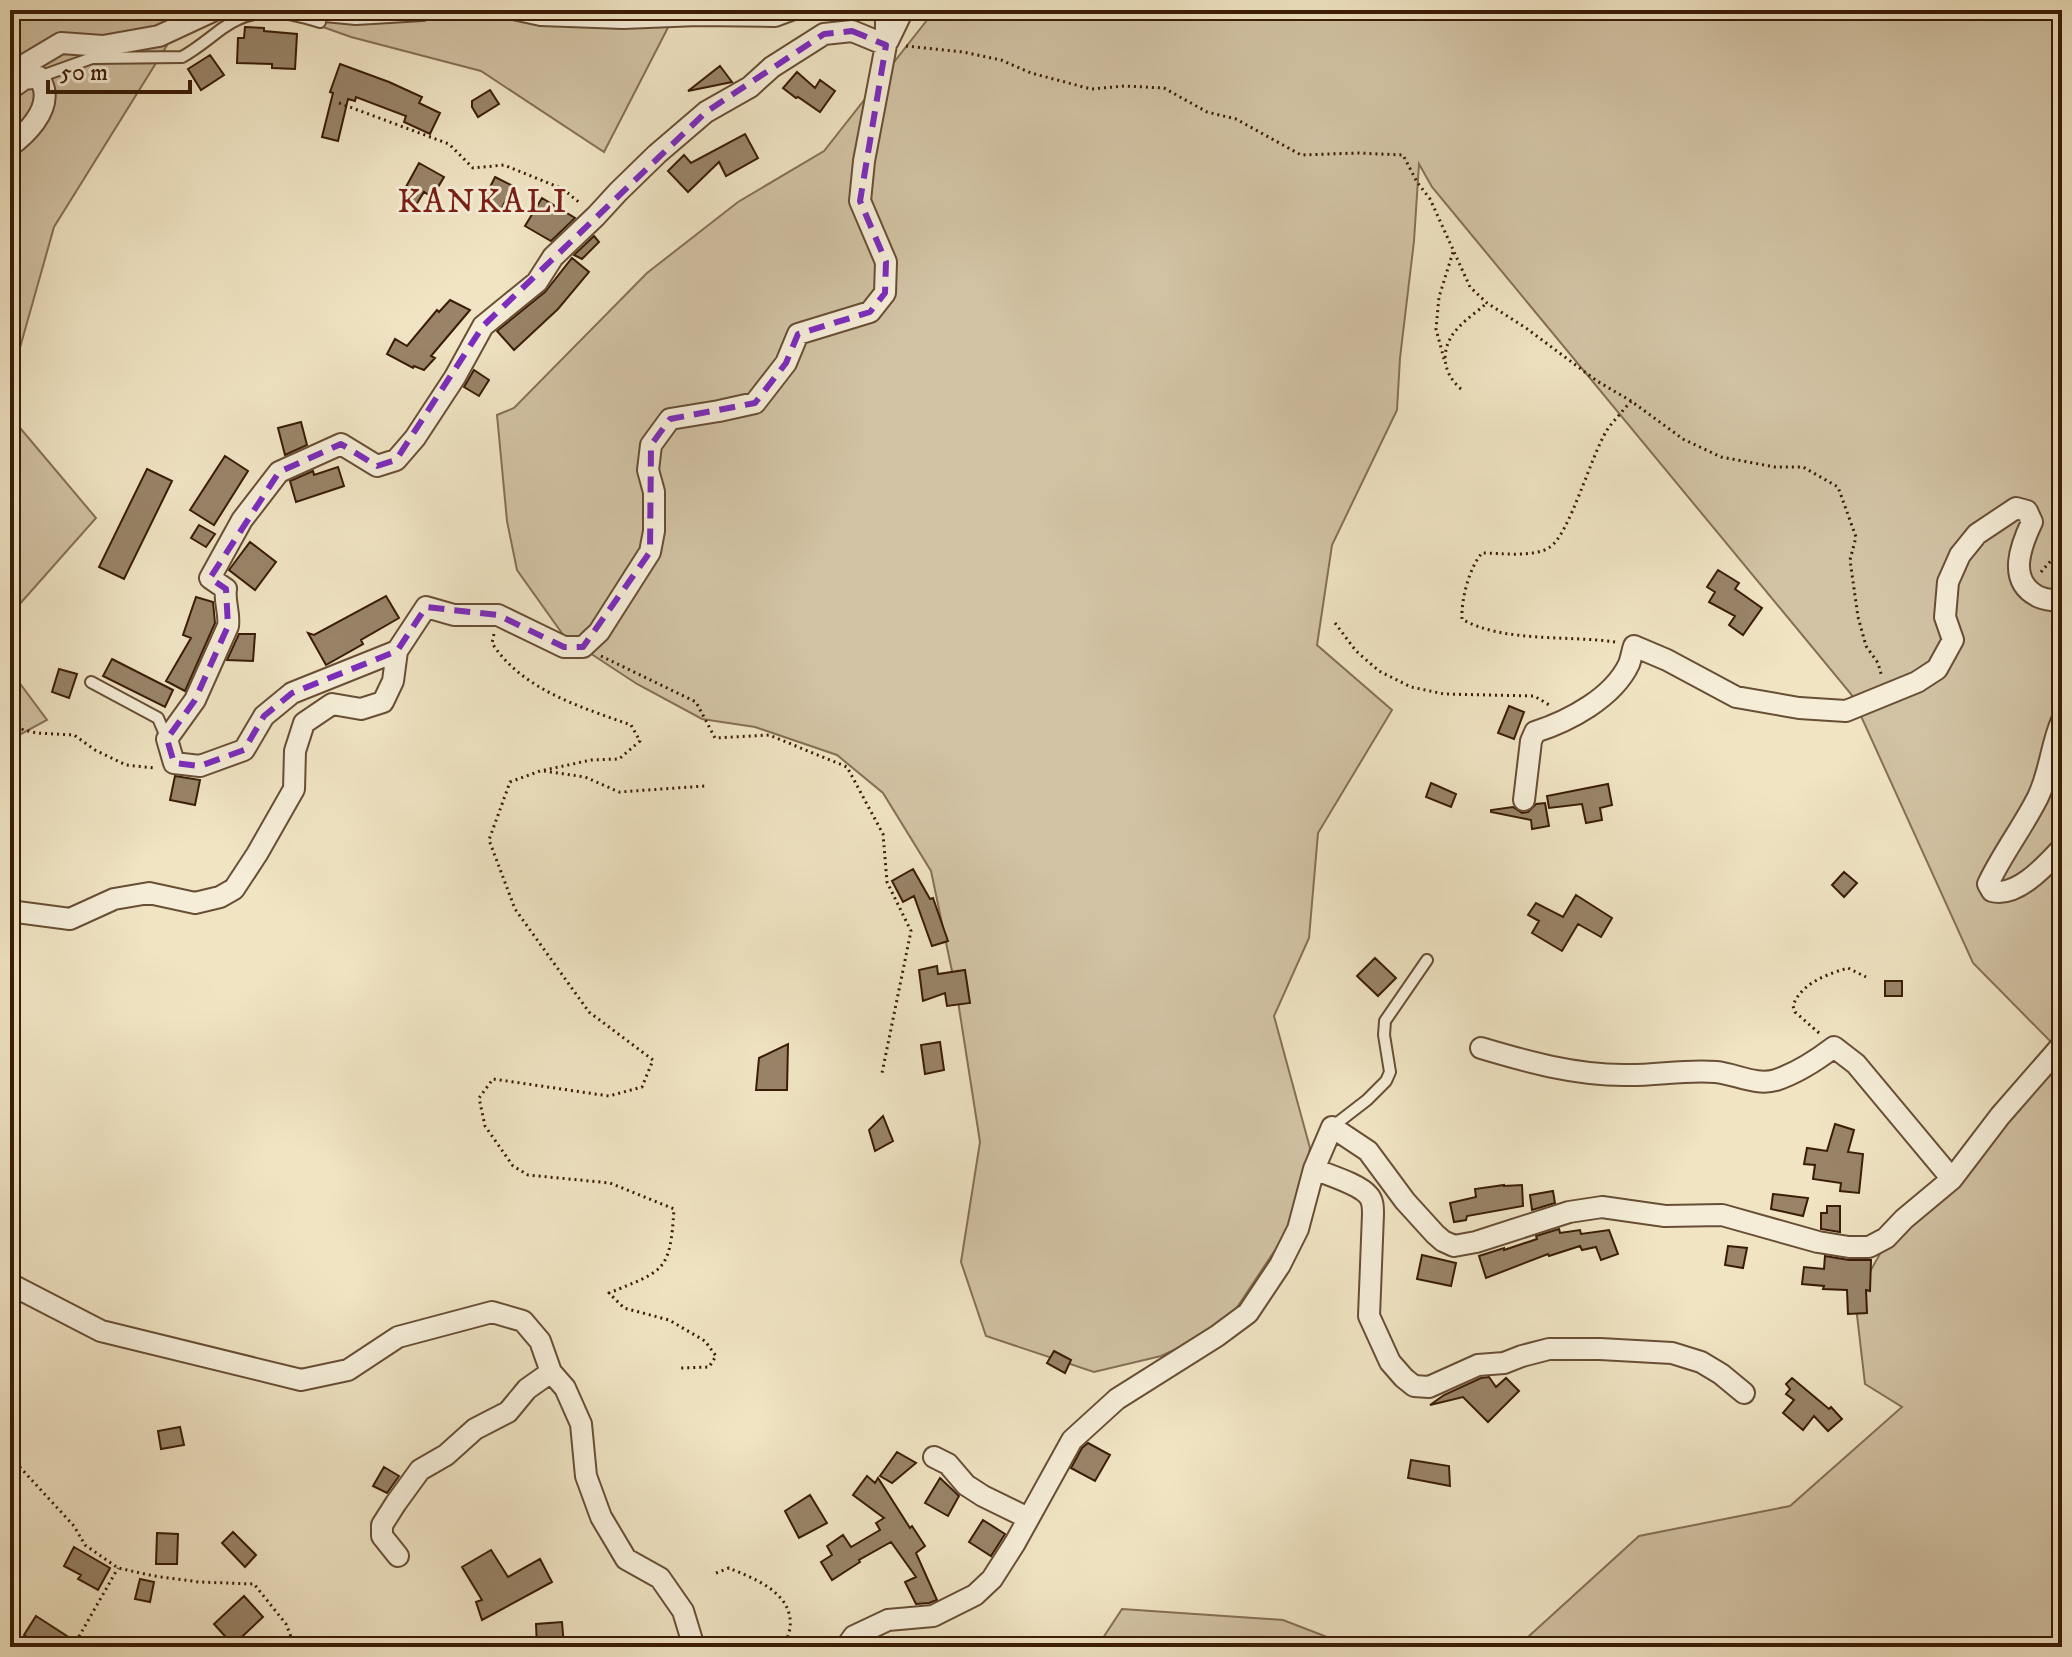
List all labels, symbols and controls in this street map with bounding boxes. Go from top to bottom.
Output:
scale bar [48,44,190,94]
text: 50 m [60,58,108,88]
district label: KANKALI [397,181,569,223]

